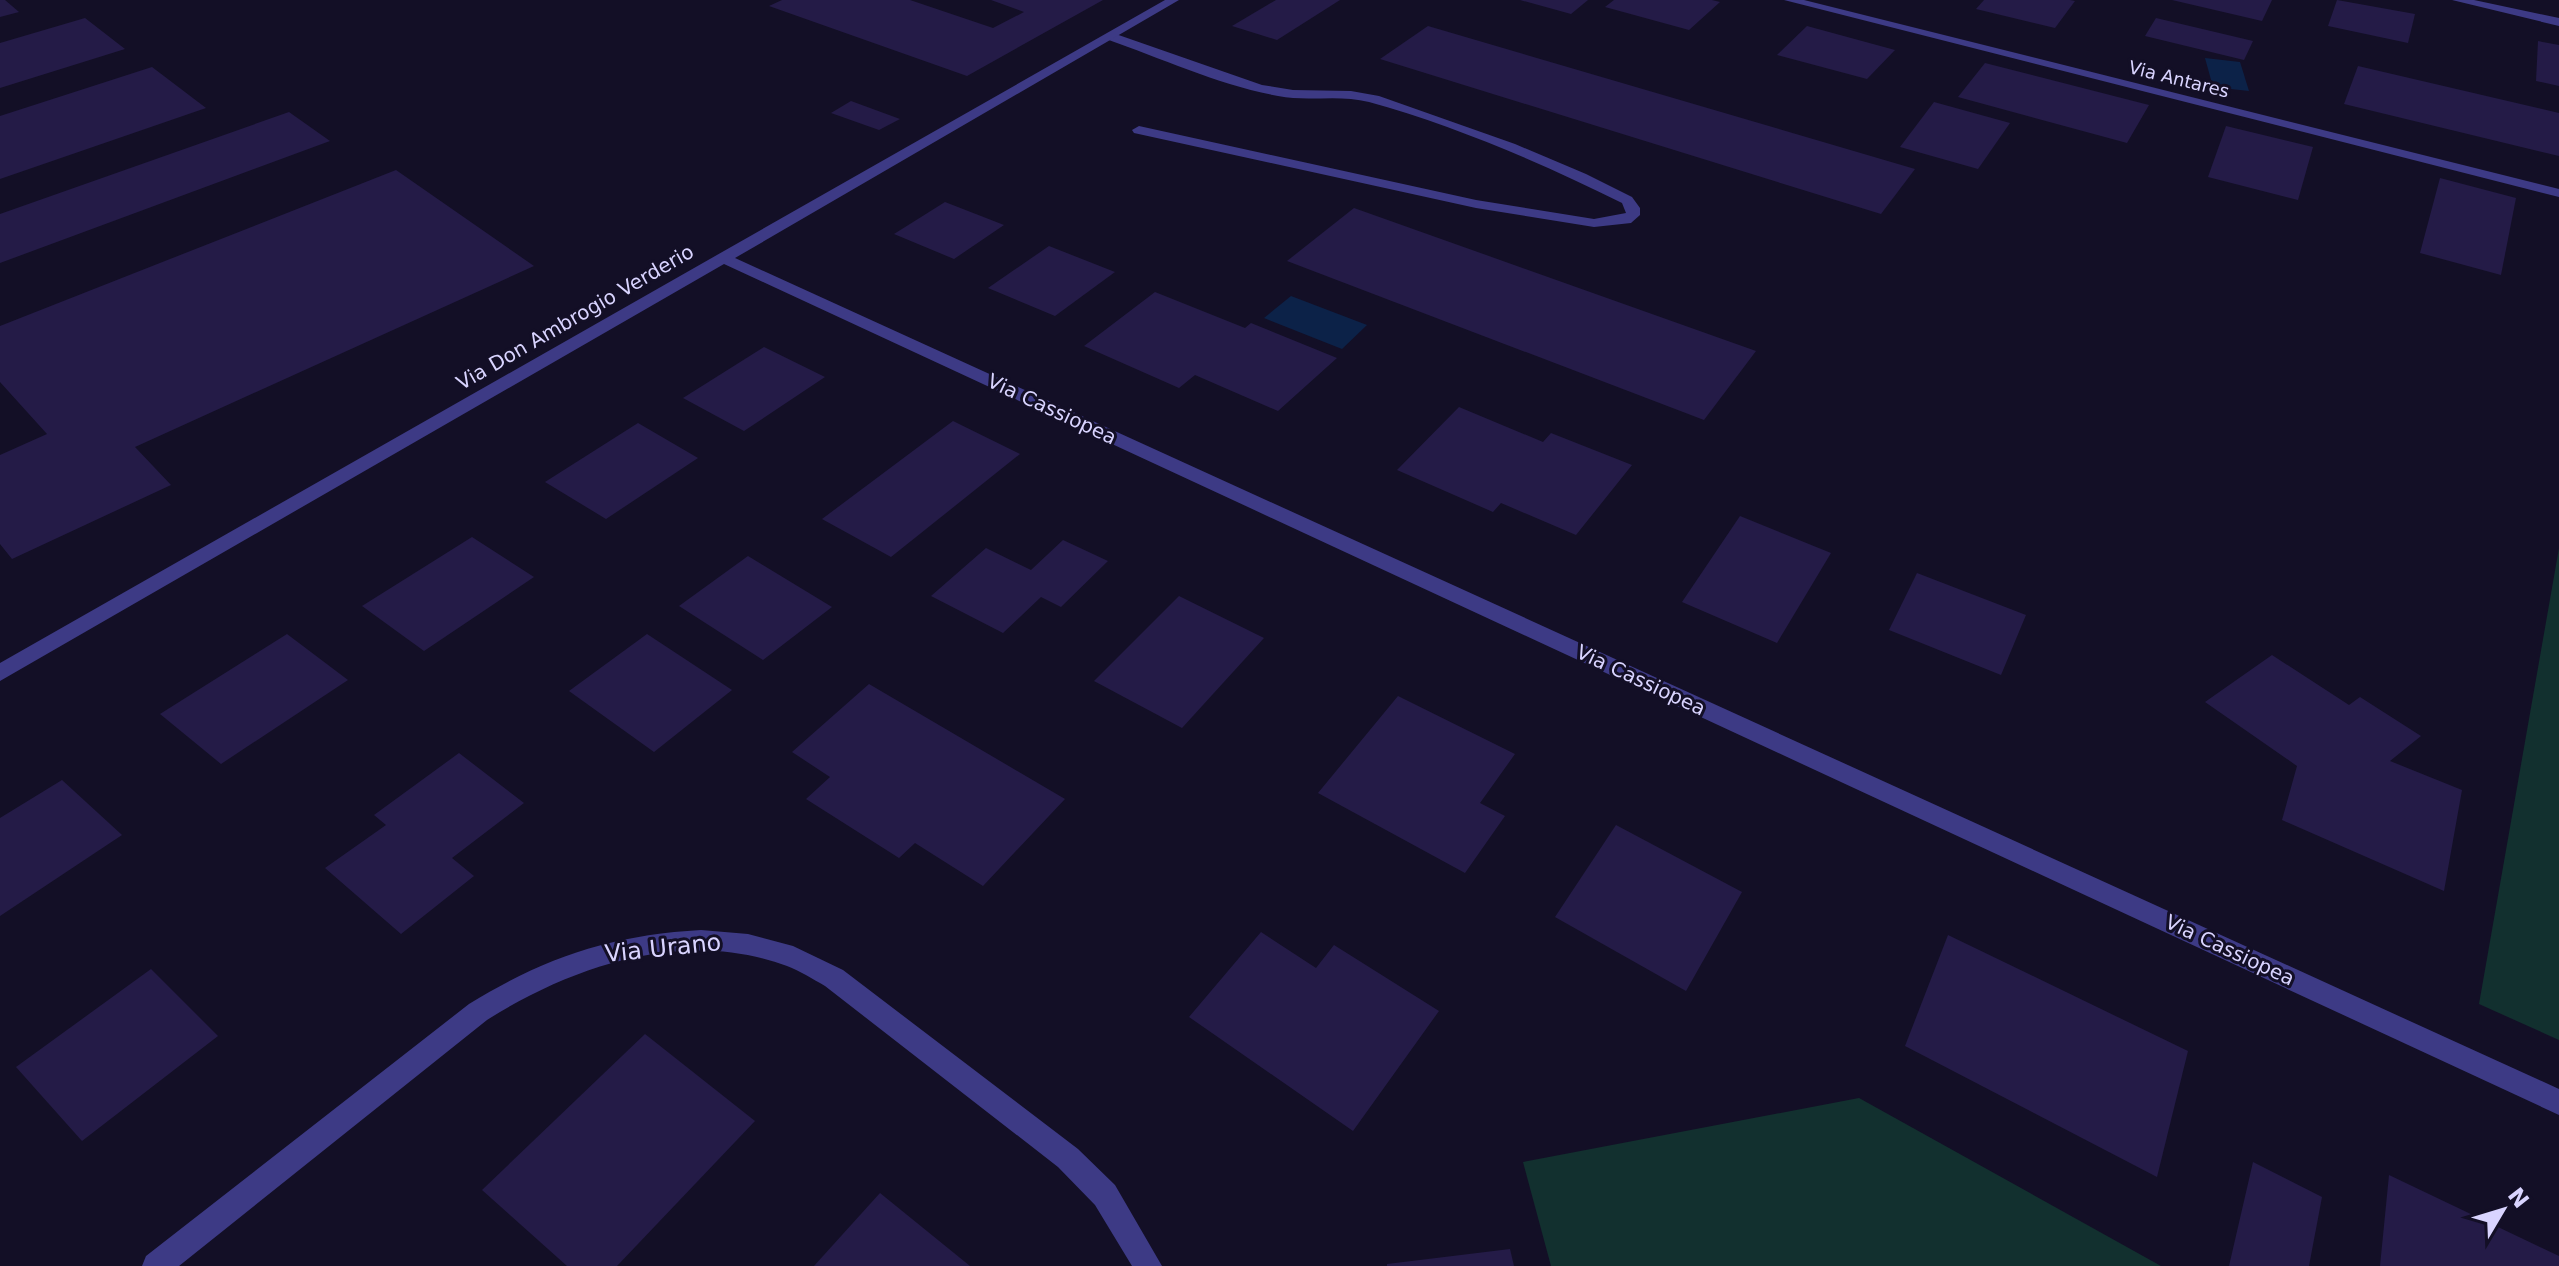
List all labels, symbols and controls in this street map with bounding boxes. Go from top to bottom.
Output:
street label: Via Antares [2127,56,2231,102]
street label: Via Don Ambrogio Verderio [452,239,698,395]
street label: Via Cassiopea [984,369,1120,449]
street label: Via Cassiopea [1573,640,1709,720]
street label: Via Cassiopea [2162,910,2298,990]
street label: Via Urano [603,928,723,968]
north arrow [2463,1170,2543,1250]
text: N [2503,1183,2534,1213]

